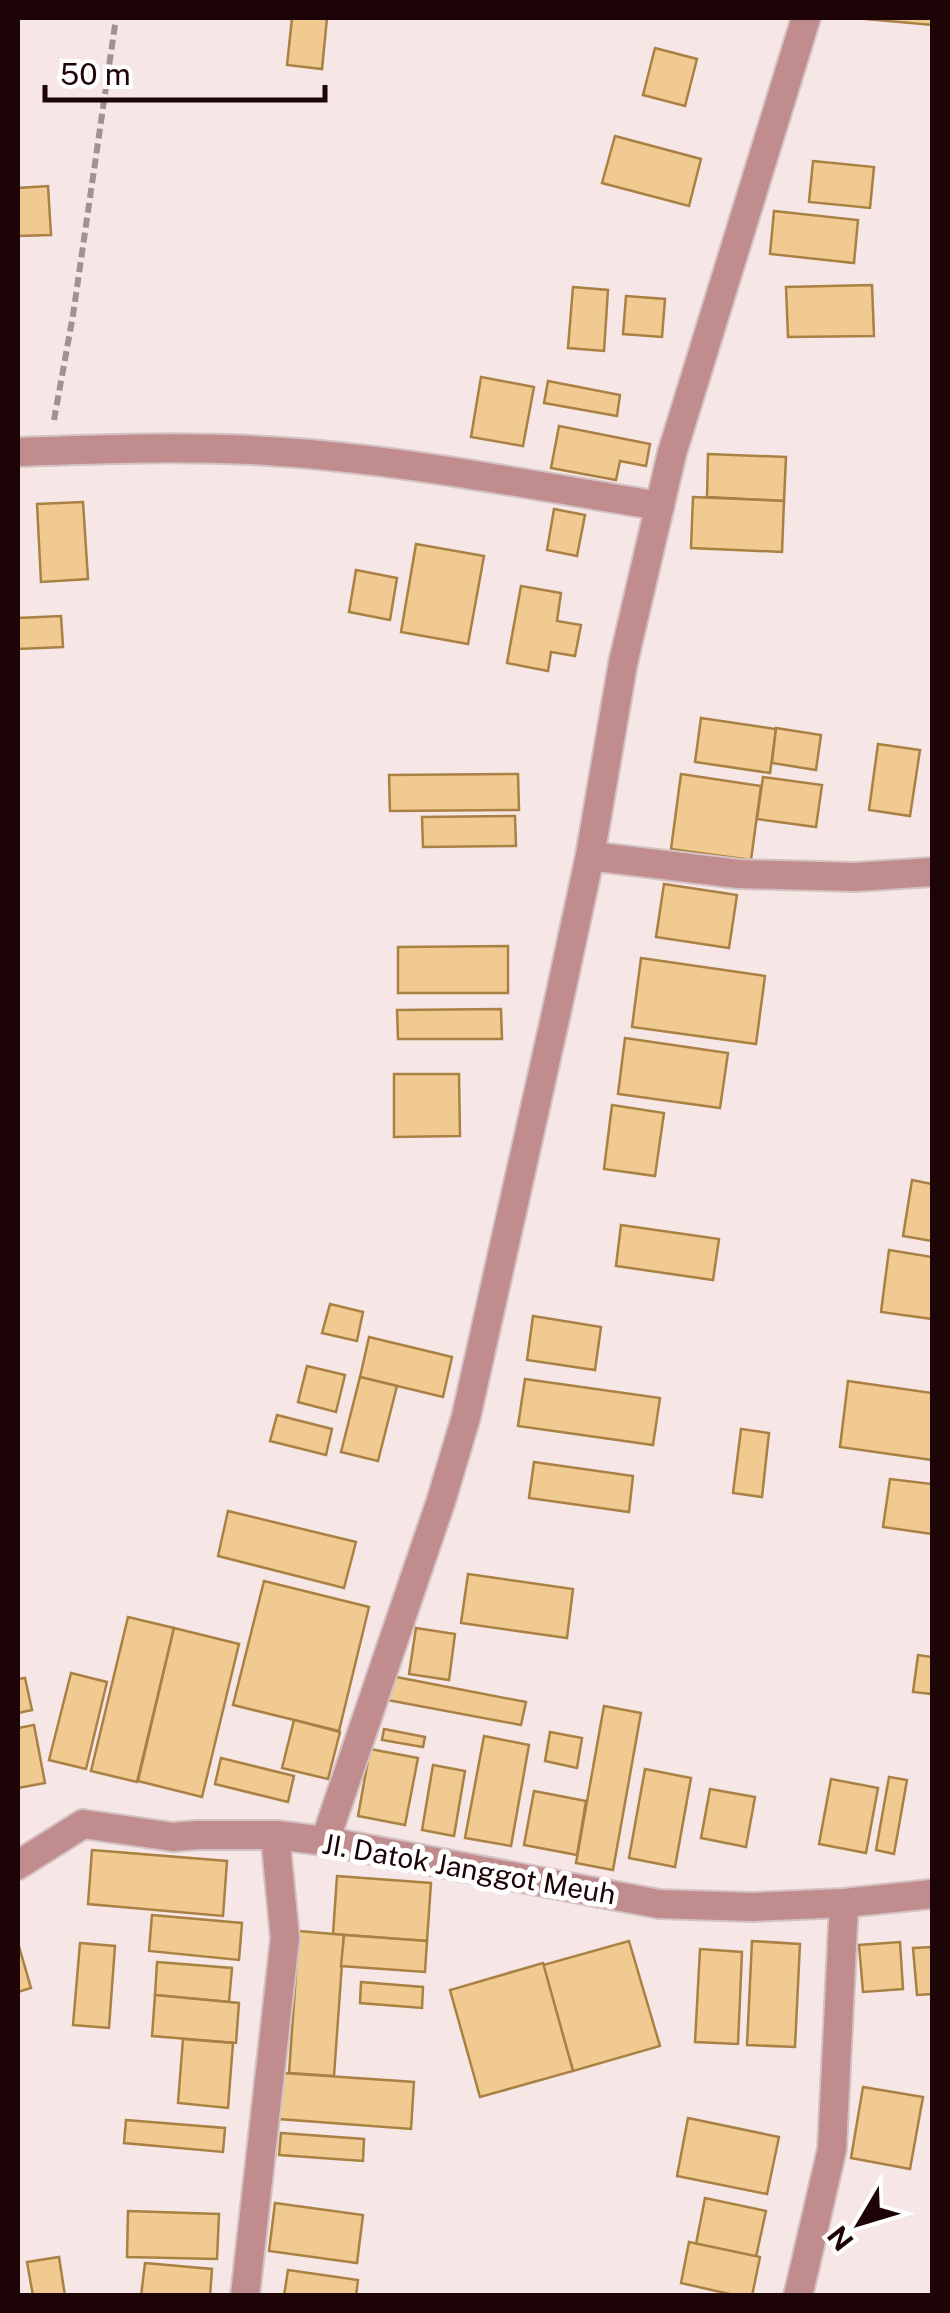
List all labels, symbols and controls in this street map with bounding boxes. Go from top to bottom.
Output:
scale bar [45,40,325,102]
text: 50 m [60,56,131,92]
street label: JI. Datok Janggot Meuh [320,1826,618,1911]
north arrow [810,2173,910,2273]
text: N [820,2220,860,2257]

